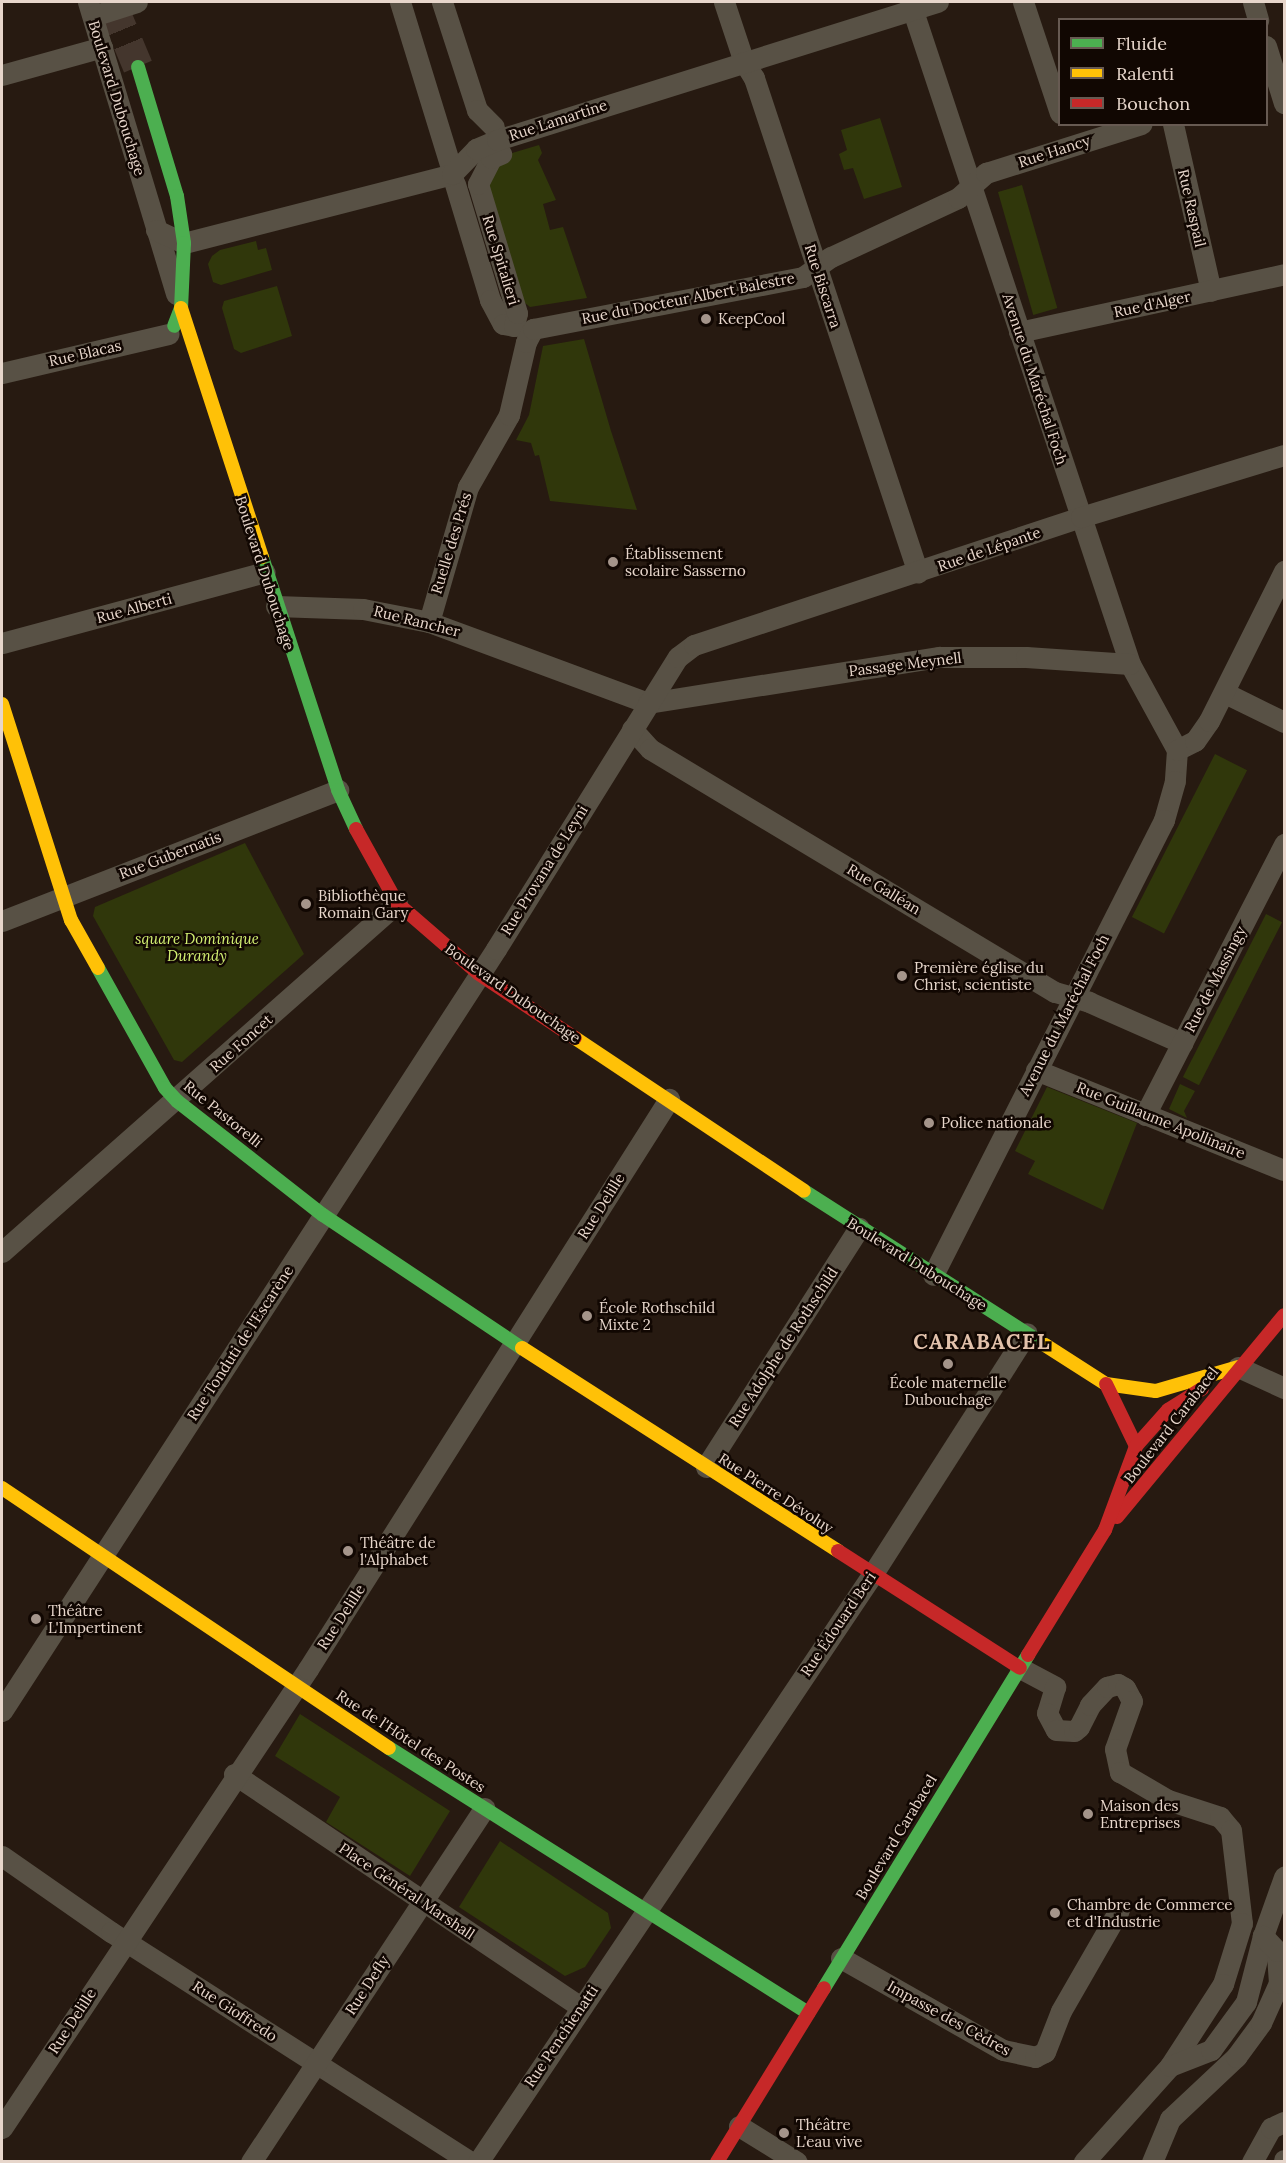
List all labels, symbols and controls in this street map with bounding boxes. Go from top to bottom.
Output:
street label: Boulevard Dubouchage [85,18,149,178]
legend [1058,18,1268,126]
text: Fluide [1116,32,1167,55]
text: Ralenti [1116,62,1174,85]
text: Bouchon [1116,92,1190,115]
street label: Rue Lamartine [507,96,609,144]
street label: Rue Hancy [1016,131,1092,171]
street label: Rue Raspail [1174,167,1210,249]
street label: Rue Spitalieri [479,213,523,307]
street label: Rue Biscarra [801,242,845,330]
street label: Rue du Docteur Albert Balestre [580,268,796,328]
street label: Rue d'Alger [1112,287,1192,321]
street label: Avenue du Maréchal Foch [999,291,1071,467]
place label: KeepCool [718,310,785,328]
marker: KeepCool [699,312,713,326]
street label: Rue Blacas [47,336,123,370]
street label: Ruelle des Prés [427,490,475,596]
street label: Boulevard Dubouchage [232,494,298,652]
street label: Rue de Lépante [935,523,1043,575]
place label: Établissement scolaire Sasserno [625,544,746,579]
marker: Établissement scolaire Sasserno [606,555,620,569]
street label: Rue Alberti [94,589,174,627]
street label: Rue Rancher [372,602,462,640]
street label: Passage Meynell [847,648,963,680]
street label: Rue Provana de Leyni [497,802,591,938]
street label: Rue Gubernatis [116,827,224,883]
street label: Rue Galléan [844,860,924,918]
place label: Bibliothèque Romain Gary [318,886,408,921]
marker: Bibliothèque Romain Gary [299,897,313,911]
street label: Rue de Massingy [1180,923,1250,1035]
park label: square Dominique Durandy [135,929,259,964]
street label: Avenue du Maréchal Foch [1015,931,1113,1099]
street label: Boulevard Dubouchage [442,939,584,1047]
place label: Première église du Christ, scientiste [914,958,1044,993]
marker: Première église du Christ, scientiste [895,969,909,983]
street label: Rue Foncet [206,1010,276,1076]
street label: Rue Pastorelli [180,1077,266,1151]
street label: Rue Guillaume Apollinaire [1074,1078,1248,1162]
place label: Police nationale [941,1114,1052,1132]
marker: Police nationale [922,1116,936,1130]
street label: Rue Delille [574,1170,628,1242]
street label: Boulevard Dubouchage [844,1214,990,1314]
street label: Rue Tonduti de l'Escarène [183,1262,297,1424]
street label: Rue Adolphe de Rothschild [725,1264,841,1430]
place label: École Rothschild Mixte 2 [599,1298,715,1333]
marker: École Rothschild Mixte 2 [580,1309,594,1323]
district label: CARABACEL [913,1329,1051,1355]
marker: École maternelle Dubouchage [941,1357,955,1371]
street label: Boulevard Carabacel [1120,1363,1222,1487]
place label: École maternelle Dubouchage [889,1373,1007,1408]
street label: Rue Pierre Dévoluy [715,1449,837,1537]
place label: Théâtre de l'Alphabet [360,1533,436,1568]
marker: Théâtre de l'Alphabet [341,1544,355,1558]
street label: Rue Édouard Beri [797,1569,879,1679]
street label: Rue Delille [313,1581,369,1653]
place label: Théâtre L'Impertinent [48,1601,143,1636]
marker: Théâtre L'Impertinent [29,1612,43,1626]
street label: Rue de l'Hôtel des Postes [333,1686,489,1796]
street label: Boulevard Carabacel [852,1771,940,1903]
place label: Maison des Entreprises [1100,1796,1180,1831]
marker: Maison des Entreprises [1081,1807,1095,1821]
street label: Place Général Marshall [336,1839,478,1943]
place label: Chambre de Commerce et d'Industrie [1067,1895,1232,1930]
marker: Chambre de Commerce et d'Industrie [1048,1906,1062,1920]
street label: Rue Defly [341,1952,393,2018]
street label: Rue Gioffredo [189,1977,281,2045]
street label: Impasse des Cèdres [884,1977,1014,2059]
street label: Rue Penchienatti [520,1982,602,2090]
street label: Rue Delille [44,1985,100,2057]
place label: Théâtre L'eau vive [796,2115,862,2150]
marker: Théâtre L'eau vive [777,2126,791,2140]

